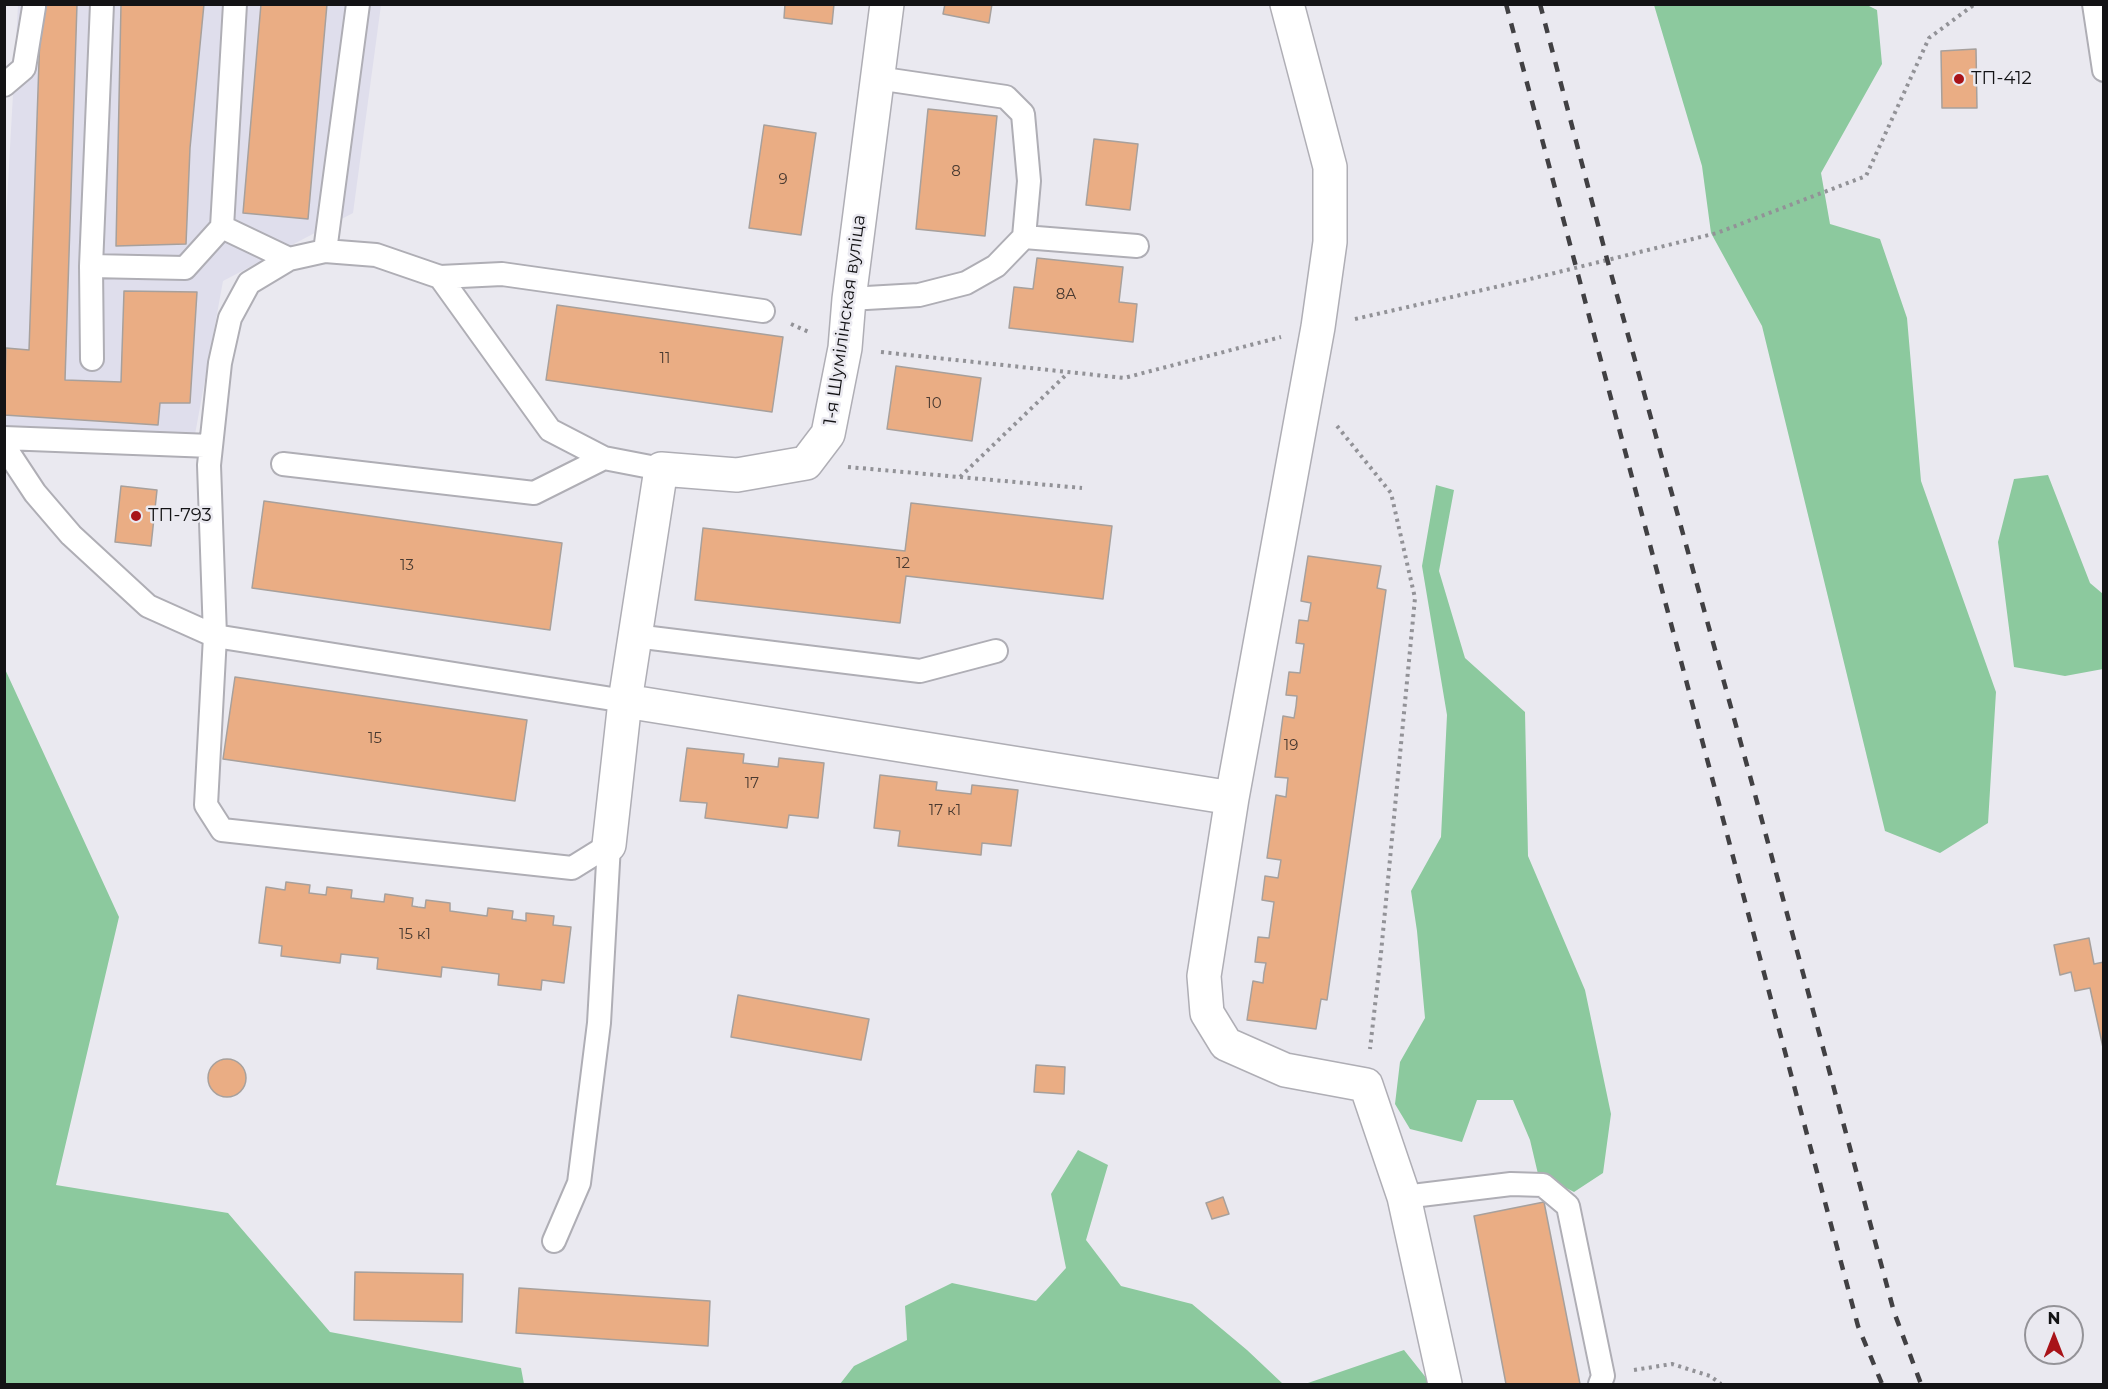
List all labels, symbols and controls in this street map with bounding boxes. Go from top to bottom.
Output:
place label: ТП-412 [1971,68,2032,90]
marker: ТП-412 [1952,72,1966,86]
house number: 8 [951,163,961,181]
house number: 9 [778,171,788,189]
street label: 1-я Шумілінская вуліца [820,213,870,427]
house number: 8А [1056,286,1076,304]
house number: 11 [660,350,670,368]
house number: 10 [926,395,942,413]
place label: ТП-793 [148,505,212,527]
marker: ТП-793 [129,509,143,523]
house number: 12 [896,555,910,573]
house number: 13 [400,557,414,575]
house number: 15 [368,730,382,748]
house number: 19 [1284,737,1298,755]
house number: 17 [745,775,759,793]
house number: 17 к1 [929,802,961,820]
house number: 15 к1 [399,926,431,944]
north arrow [2024,1305,2084,1365]
text: N [2048,1309,2060,1328]

